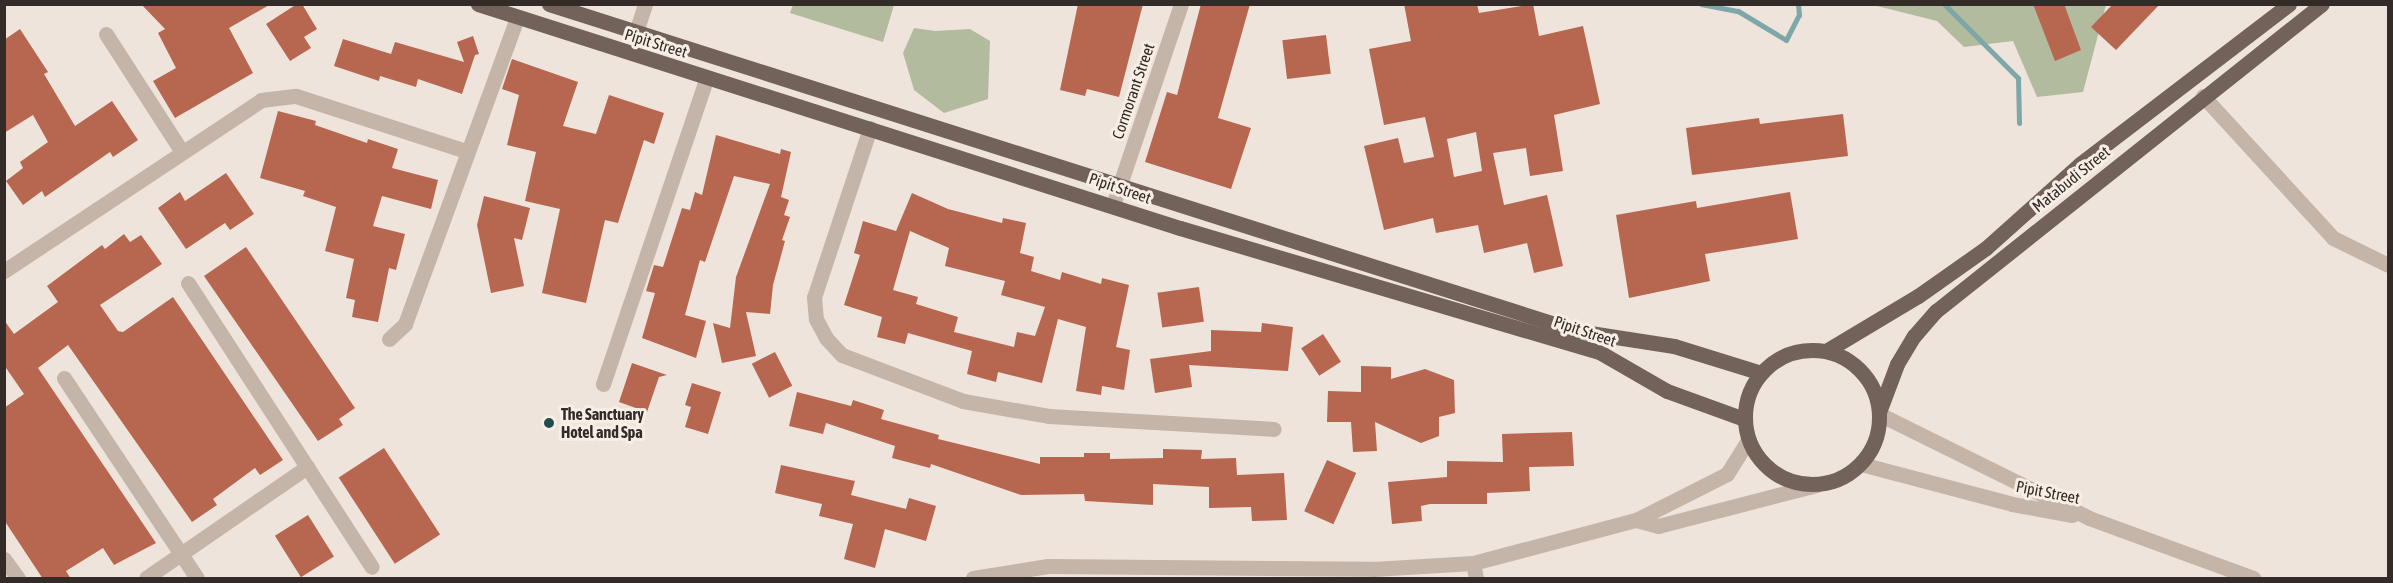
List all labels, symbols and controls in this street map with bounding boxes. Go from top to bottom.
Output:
street label: Pipit Street [622,24,690,62]
street label: Cormorant Street [1108,41,1158,141]
street label: Matabudi Street [2028,142,2114,216]
street label: Pipit Street [1086,168,1154,208]
street label: Pipit Street [1551,311,1619,351]
place label: The Sanctuary Hotel and Spa [561,404,644,442]
marker: The Sanctuary Hotel and Spa [542,416,556,430]
street label: Pipit Street [2015,476,2081,508]

